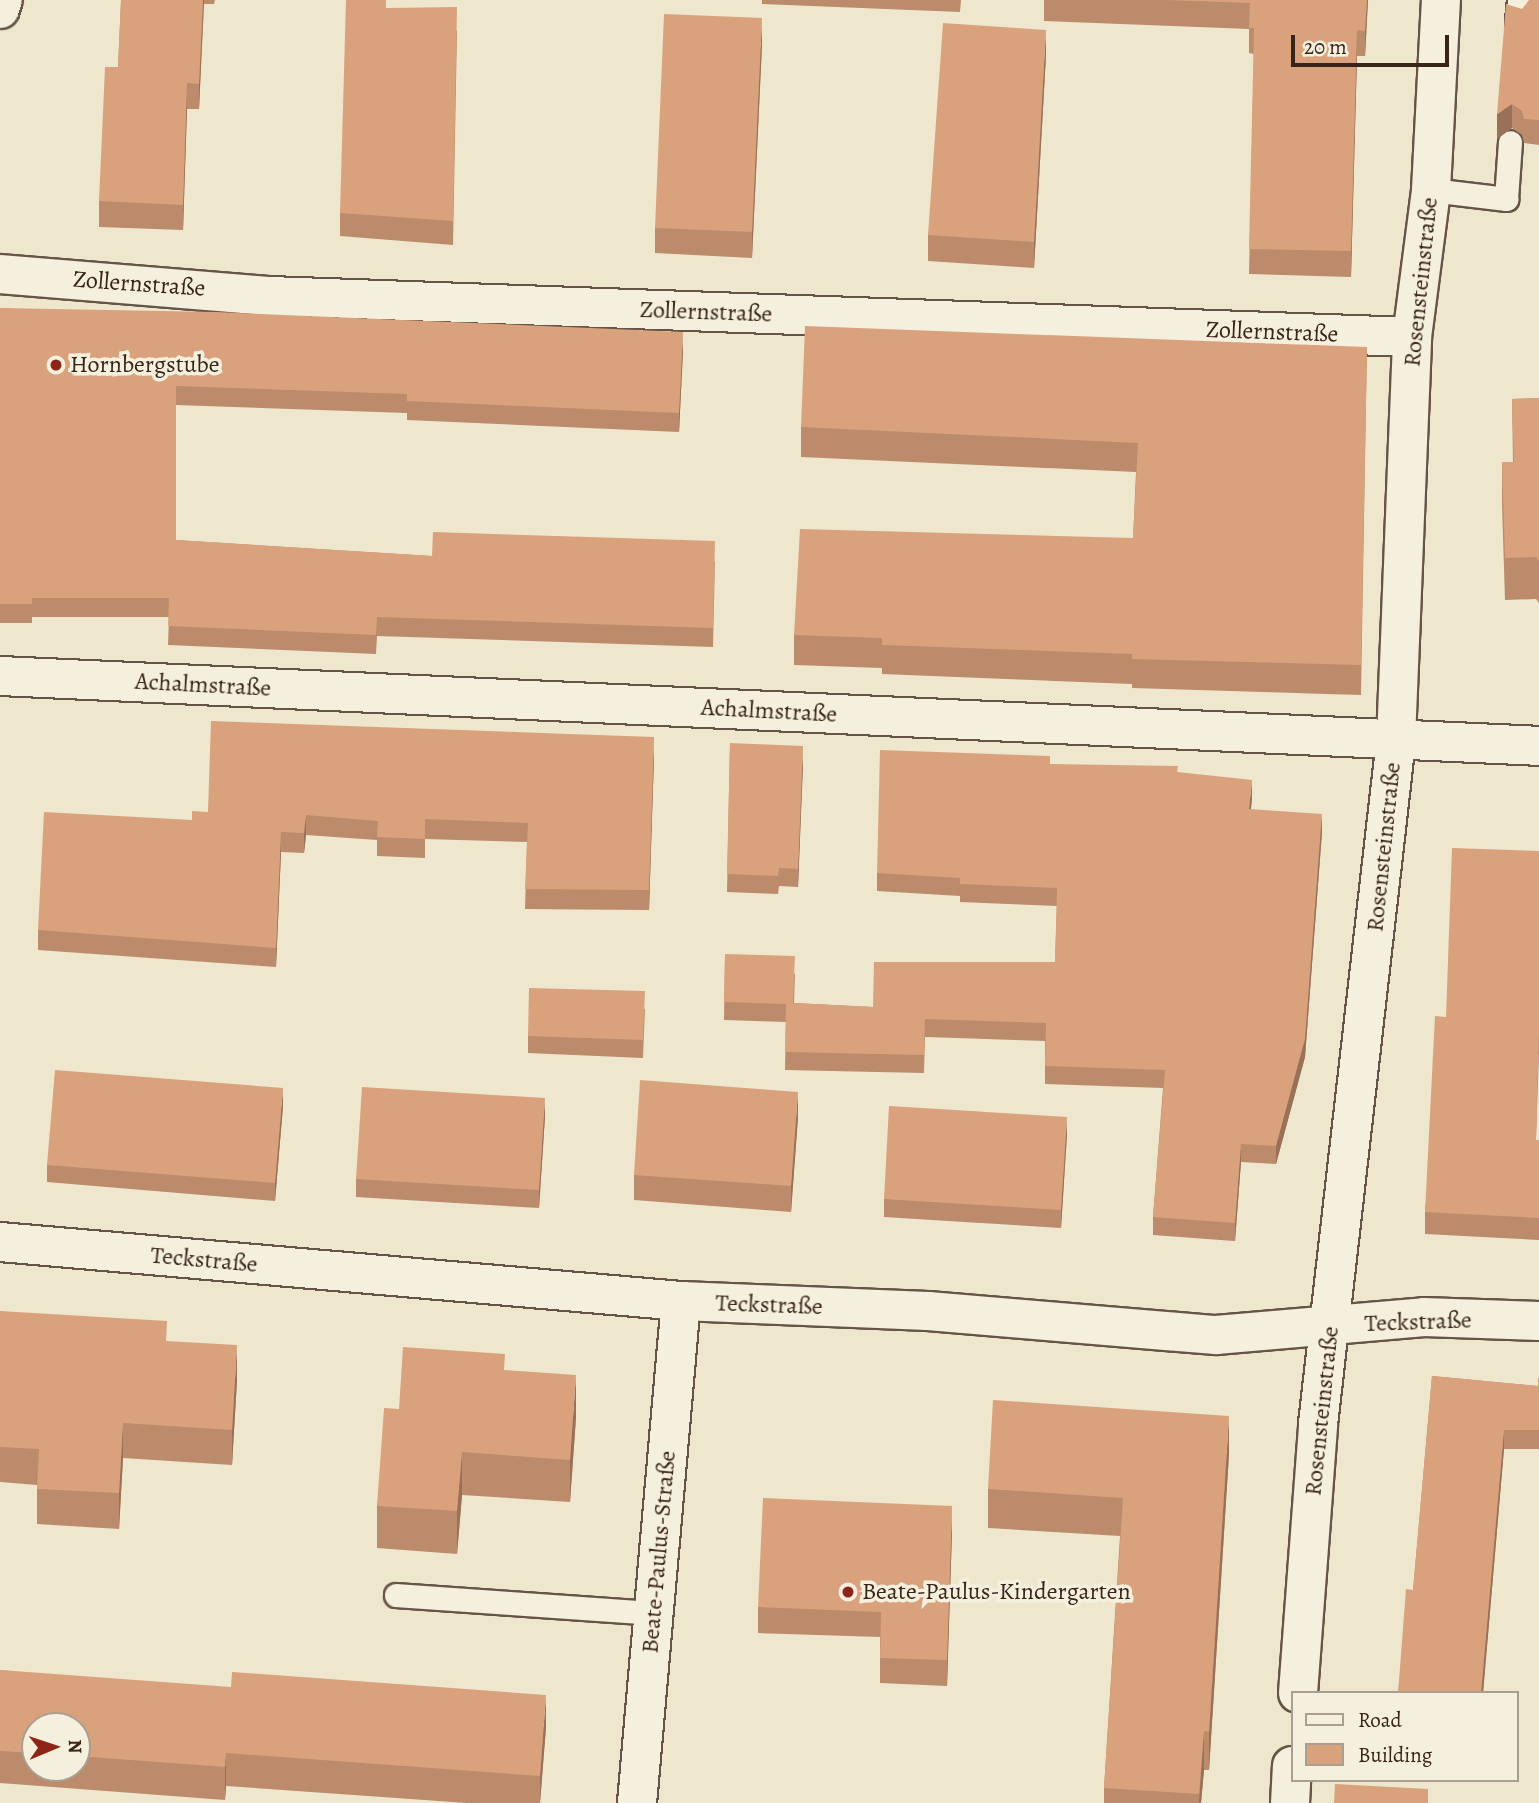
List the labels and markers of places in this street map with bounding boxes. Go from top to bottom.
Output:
place label: Hornbergstube [70,351,220,379]
marker: Hornbergstube [48,357,64,373]
place label: Beate-Paulus-Kindergarten [862,1578,1131,1606]
marker: Beate-Paulus-Kindergarten [840,1584,856,1600]

